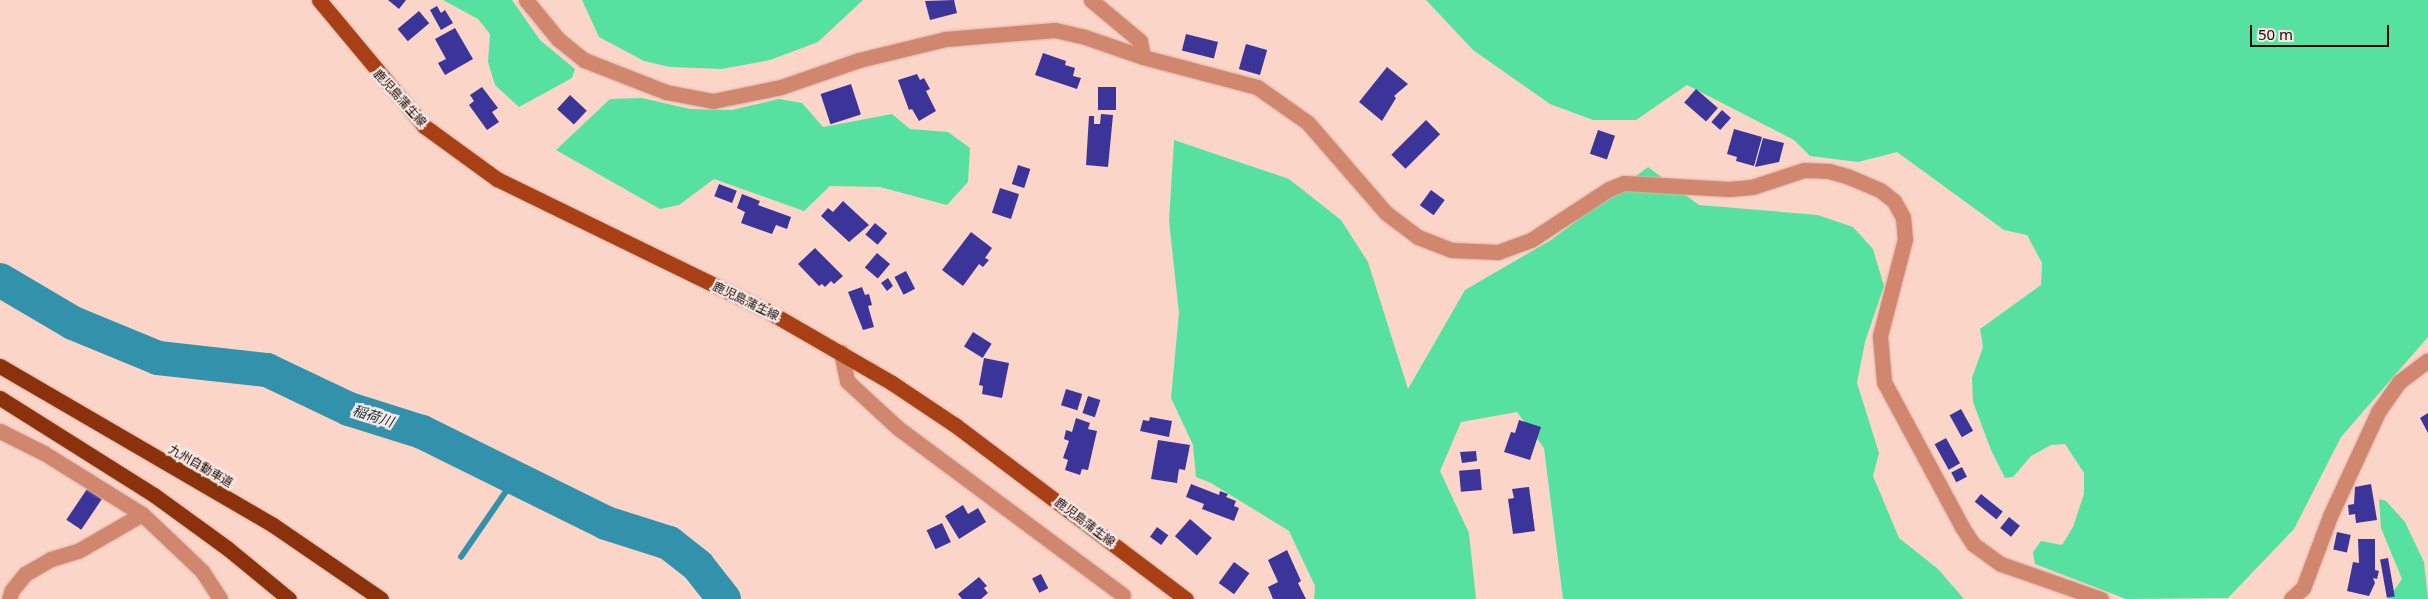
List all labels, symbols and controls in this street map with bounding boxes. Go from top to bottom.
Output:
scale bar [2253,15,2392,47]
text: 50 m [2258,24,2293,44]
street label: 鹿児島蒲生線 [371,66,429,130]
street label: 鹿児島蒲生線 [710,279,782,323]
water label: 稲荷川 [350,402,396,430]
street label: 九州自動車道 [166,442,236,490]
street label: 鹿児島蒲生線 [1052,495,1118,549]

